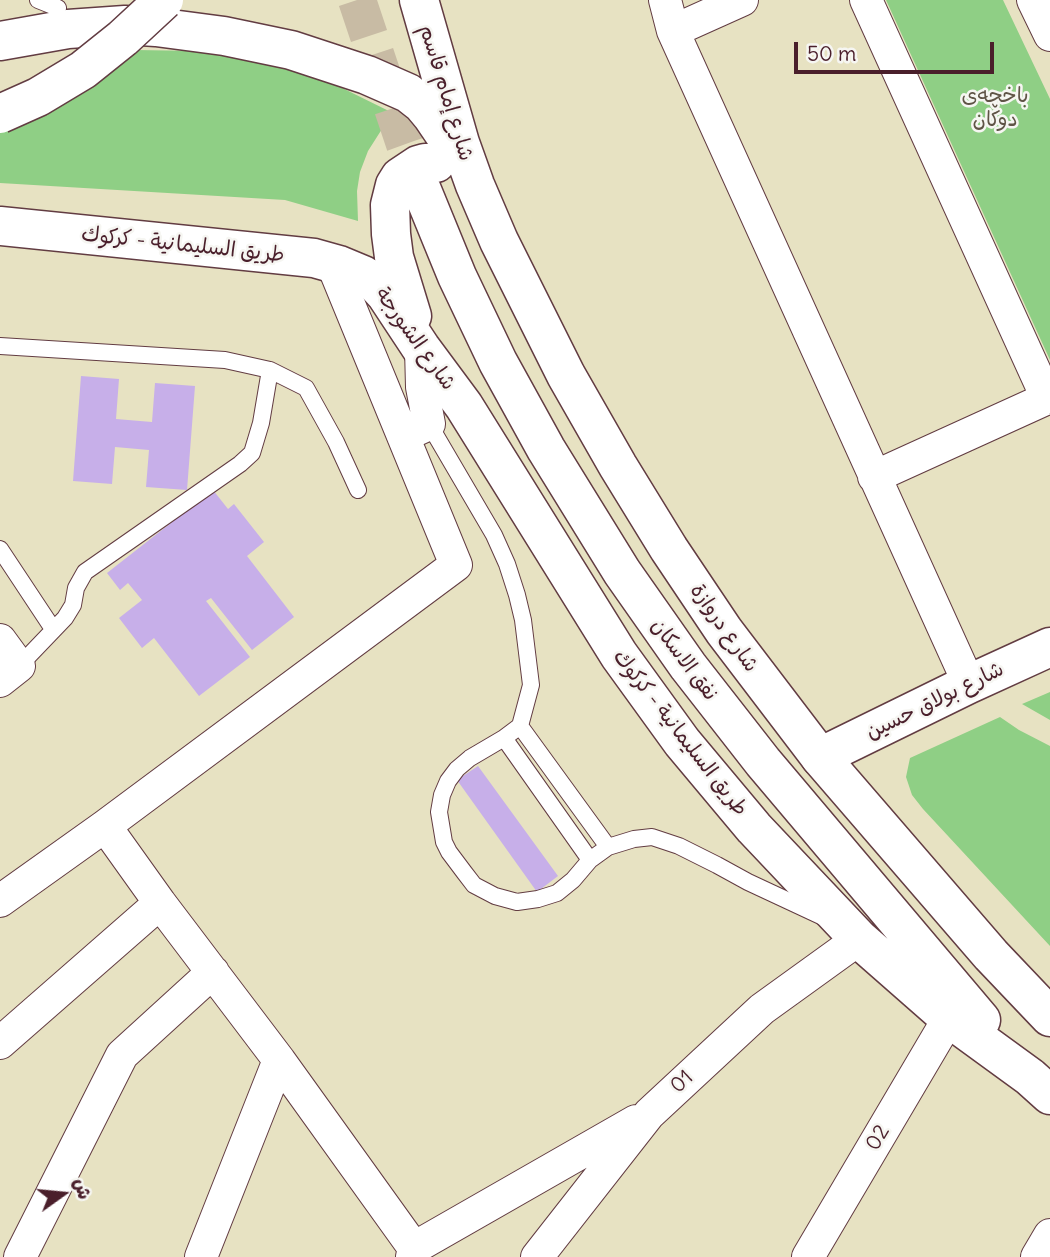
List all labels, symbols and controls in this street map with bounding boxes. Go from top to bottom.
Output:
street label: شارع إمام قاسم [413,22,479,164]
scale bar [798,28,998,72]
text: 50 m [807,40,856,67]
park label: باخچەی دوکان [961,83,1029,133]
street label: طريق السليمانية - كركوك [80,222,286,268]
street label: شارع الشورجة [369,283,461,395]
street label: شارع دروازة [684,579,764,677]
street label: نفق الاسكان [645,614,723,706]
street label: طريق السليمانية - كركوك [607,645,753,821]
street label: شارع بولاق حسين [862,657,1008,745]
street label: 01 [665,1065,699,1099]
street label: 02 [861,1121,895,1155]
north arrow [28,1159,98,1229]
text: ش [69,1175,98,1202]

